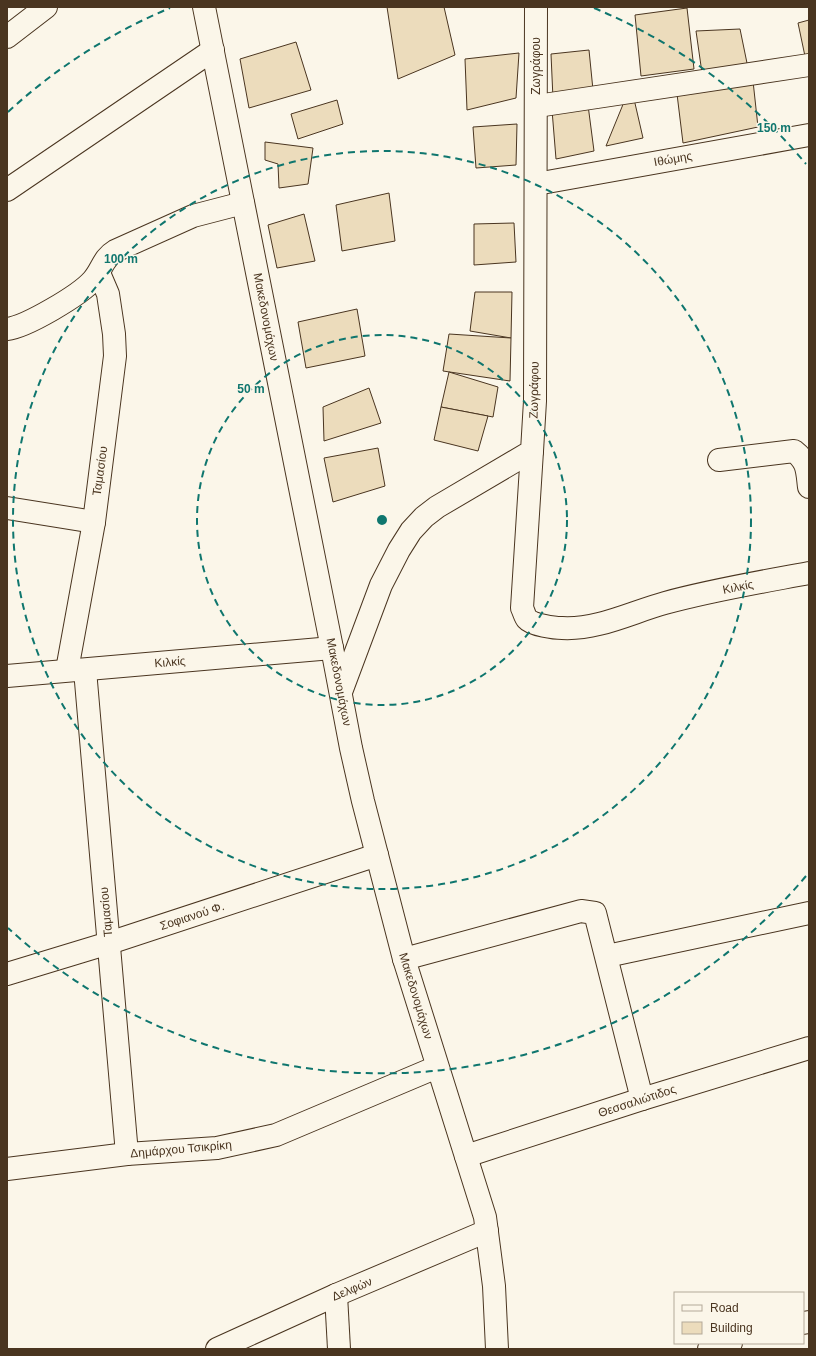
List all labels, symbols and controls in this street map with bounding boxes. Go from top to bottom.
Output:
street label: Ζωγράφου [529,37,543,95]
text: 150 m [757,121,791,135]
street label: Ιθώμης [653,149,694,169]
text: 100 m [104,252,138,266]
street label: Μακεδονομάχων [251,272,281,362]
street label: Ζωγράφου [526,361,542,419]
text: 50 m [237,382,265,396]
street label: Ταμασίου [90,445,110,497]
centre of rings [375,513,389,527]
street label: Κιλκίς [721,577,755,597]
street label: Μακεδονομάχων [324,637,354,727]
street label: Κιλκίς [154,654,186,670]
street label: Ταμασίου [97,886,115,938]
street label: Σοφιανού Φ. [158,899,226,933]
street label: Μακεδονομάχων [396,951,436,1041]
street label: Θεσσαλιώτιδος [596,1082,678,1120]
street label: Δημάρχου Τσικρίκη [130,1138,232,1160]
street label: Δελφών [330,1274,374,1304]
legend [674,1292,804,1344]
text: Road [710,1301,739,1315]
text: Building [710,1321,753,1335]

